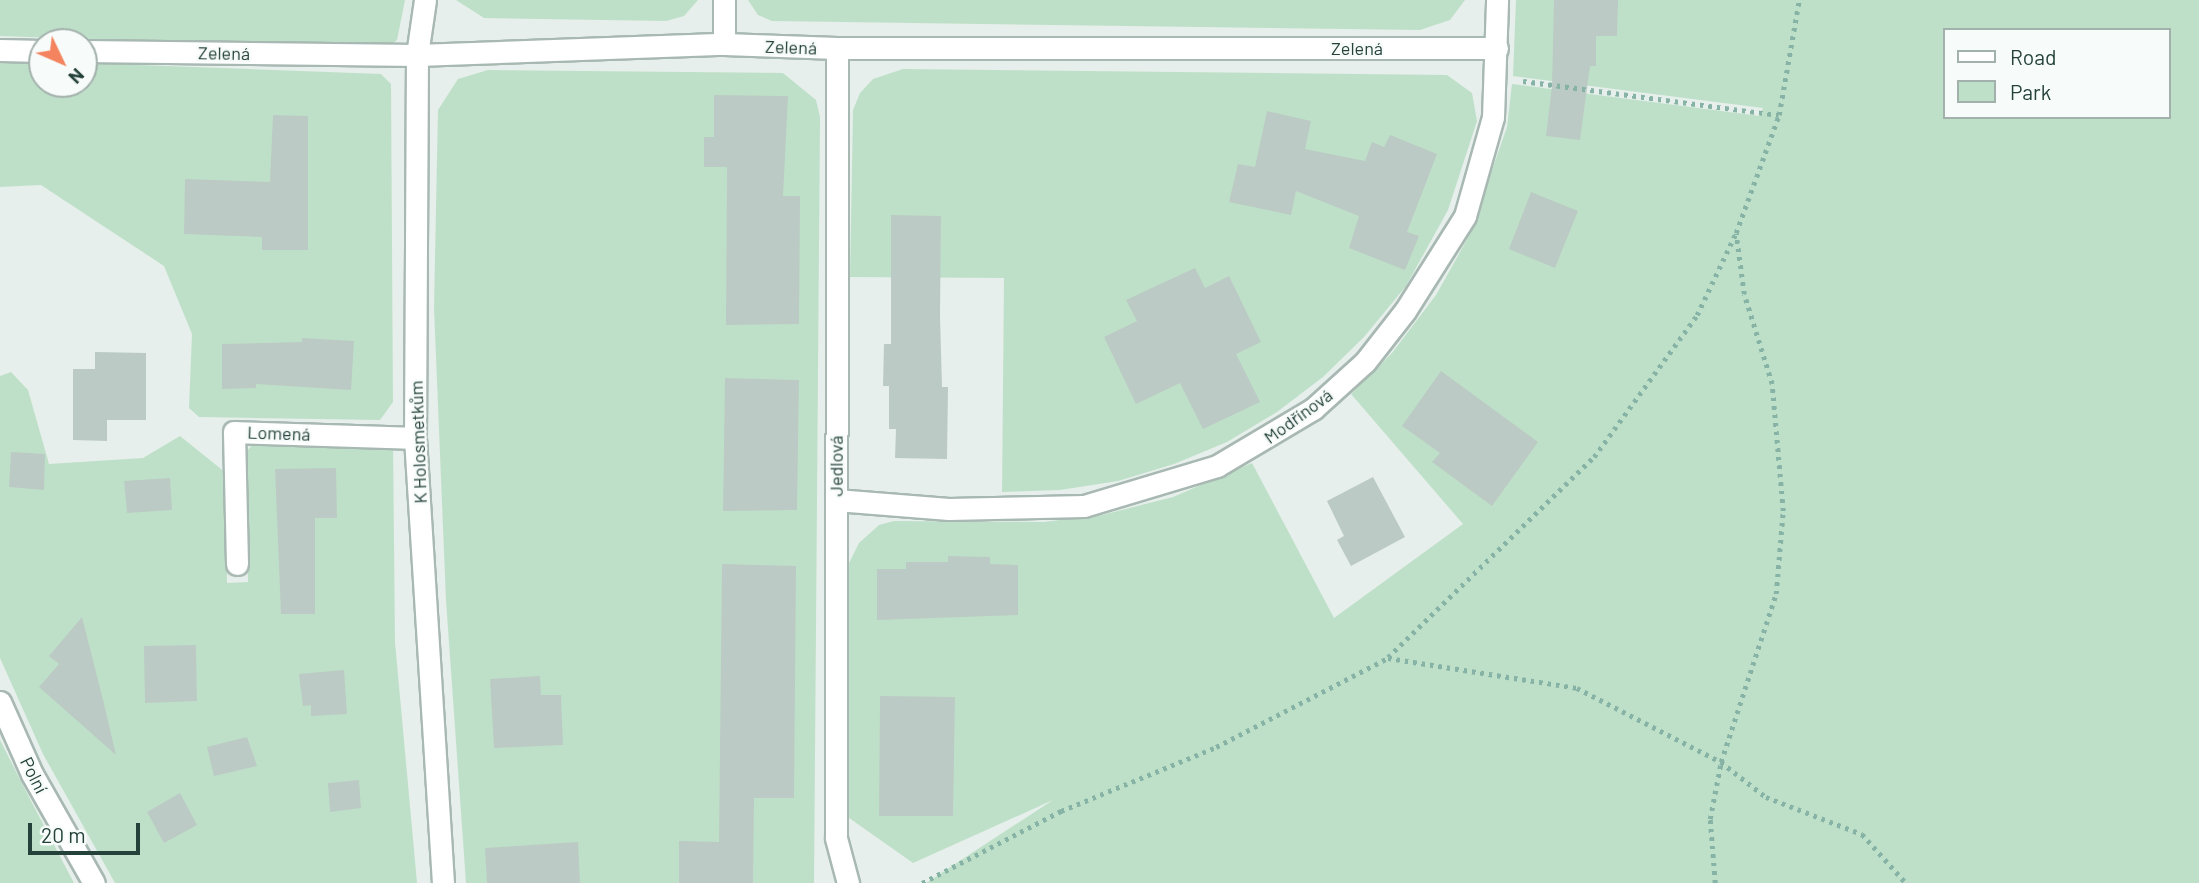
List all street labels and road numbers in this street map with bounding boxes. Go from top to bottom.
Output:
street label: Zelená [765,35,817,59]
street label: Zelená [1331,37,1383,59]
street label: Zelená [198,42,250,64]
street label: K Holosmetkům [405,380,431,504]
street label: Modřínová [1260,384,1336,448]
street label: Lomená [247,421,311,445]
street label: Jedlová [825,436,847,496]
street label: Polní [16,753,52,797]

